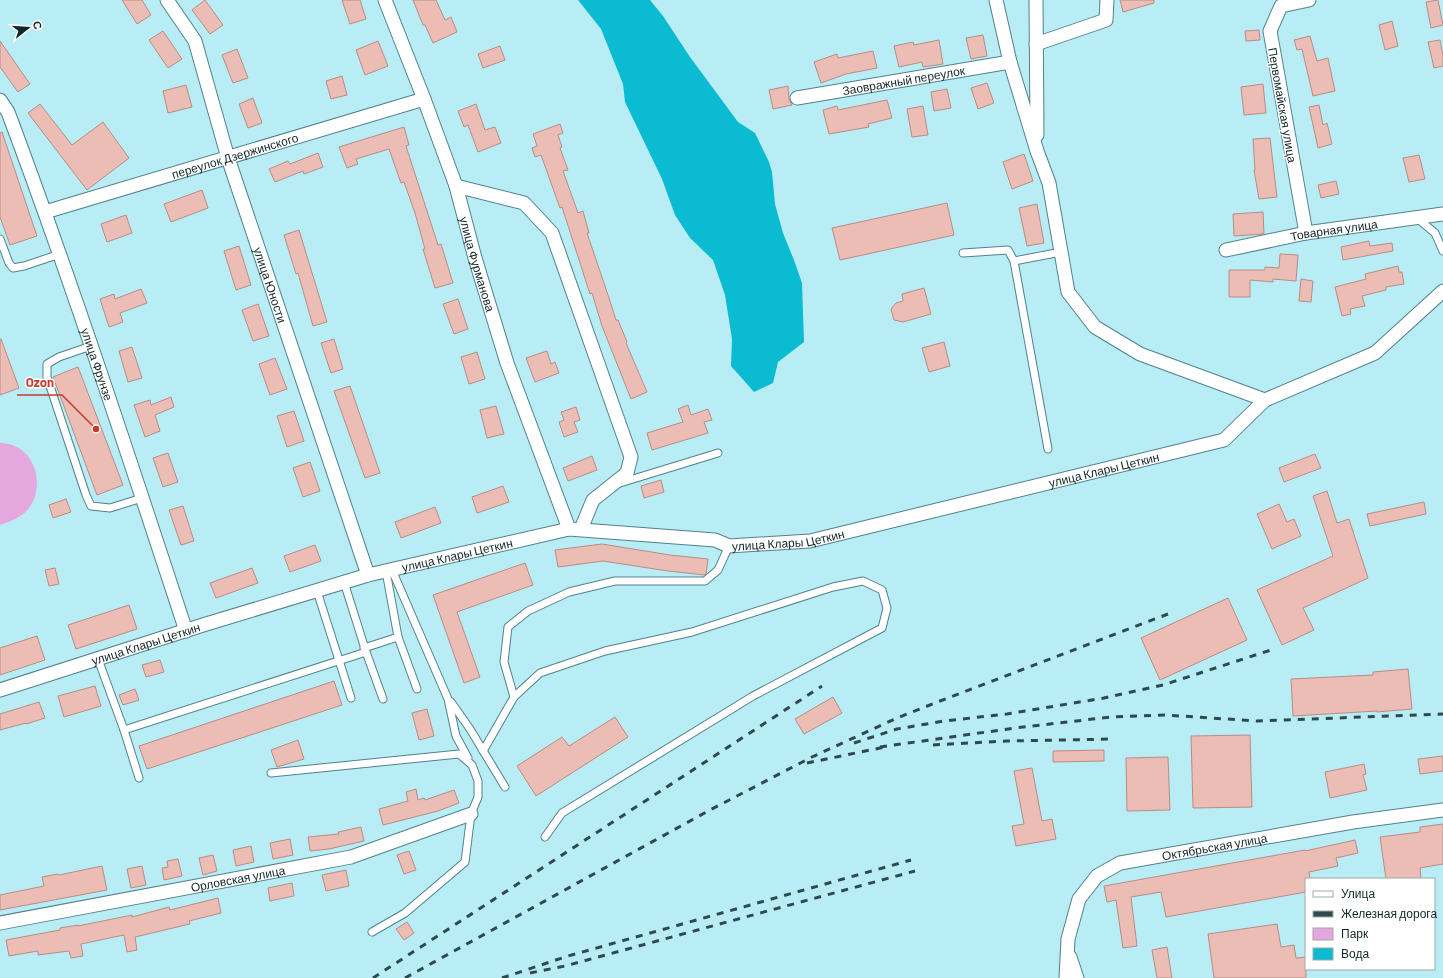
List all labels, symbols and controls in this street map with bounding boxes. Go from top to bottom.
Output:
north arrow [8,8,48,48]
text: С [31,19,45,31]
street label: Первомайская улица [1265,46,1300,164]
street label: Заовражный переулок [841,63,967,97]
street label: переулок Дзержинского [170,130,300,181]
street label: улица Фурманова [456,215,498,314]
street label: Товарная улица [1289,216,1379,243]
street label: улица Юности [250,245,290,325]
street label: улица Фрунзе [78,326,116,403]
callout: Ozon [17,370,62,395]
text: Ozon [26,374,54,390]
street label: улица Клары Цеткин [1047,449,1160,490]
street label: улица Клары Цеткин [732,526,846,554]
street label: улица Клары Цеткин [400,535,514,575]
street label: улица Клары Цеткин [90,619,202,668]
street label: Октябрьская улица [1161,830,1268,863]
street label: Орловская улица [189,862,287,894]
legend [1305,878,1435,970]
text: Улица [1341,886,1375,901]
text: Железная дорога [1341,906,1437,921]
text: Парк [1341,926,1369,941]
text: Вода [1341,946,1369,961]

